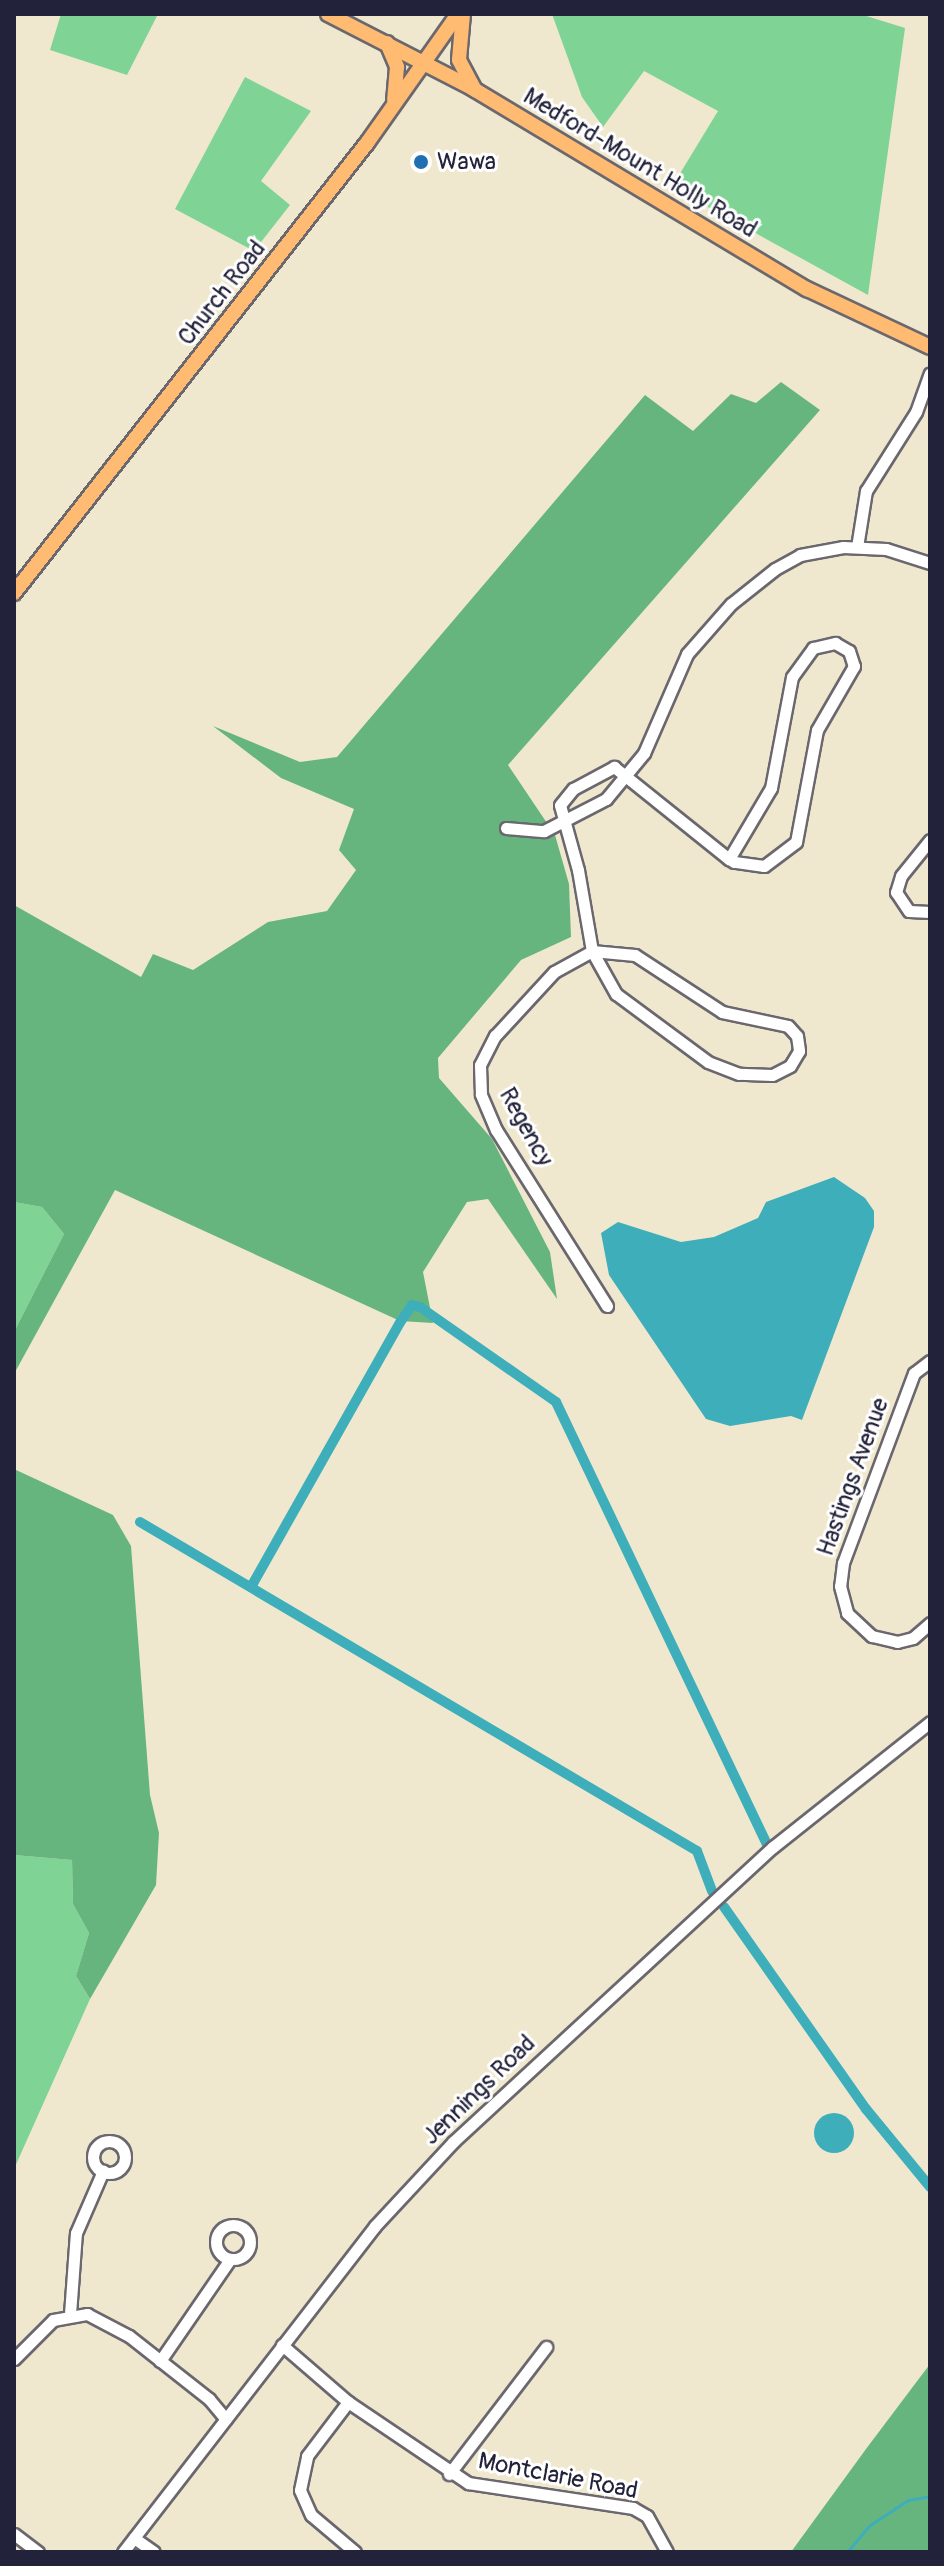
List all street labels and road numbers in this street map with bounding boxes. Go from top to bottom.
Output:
street label: Medford-Mount Holly Road [518,82,762,244]
street label: Church Road [172,235,272,351]
street label: Regency [493,1083,559,1171]
street label: Hastings Avenue [811,1394,895,1560]
street label: Jennings Road [417,2029,541,2151]
street label: Montclarie Road [476,2446,640,2506]

